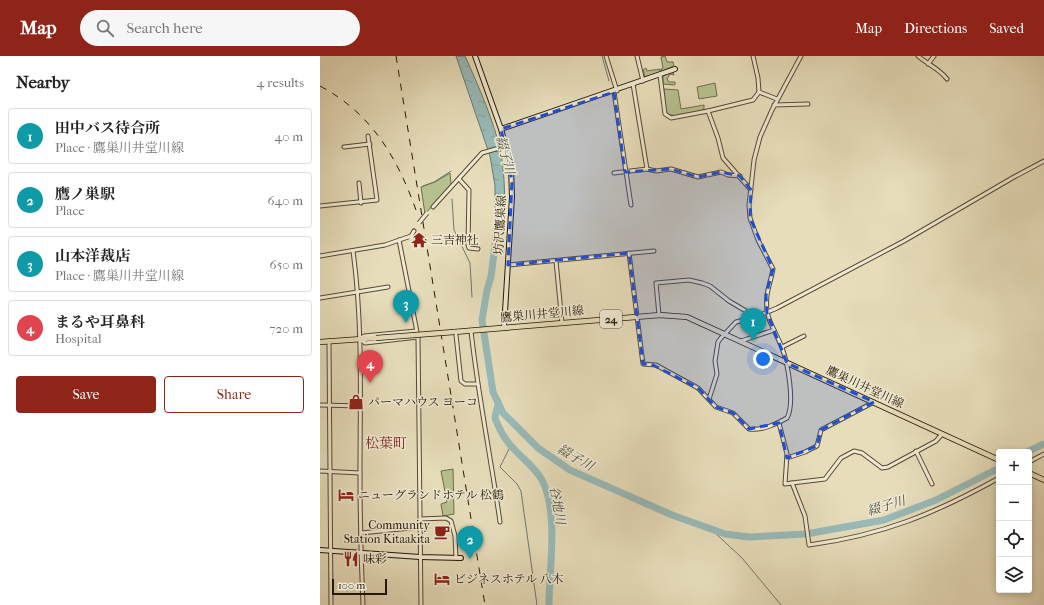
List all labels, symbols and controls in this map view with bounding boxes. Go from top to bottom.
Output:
search box [80,10,360,46]
text: Map [20,17,56,39]
icon: search [94,17,116,39]
text: Search here [126,19,203,37]
text: Map [855,20,882,37]
text: Directions [904,20,967,37]
text: Saved [989,20,1024,37]
text: Nearby [16,72,70,92]
text: 4 results [257,75,304,90]
text: 田中バス待合所 [55,119,160,137]
text: 1 [28,129,32,144]
text: 40 m [275,129,303,144]
water label: 綴子川 [493,134,518,178]
text: Place · 鷹巣川井堂川線 [55,140,184,155]
text: 鷹ノ巣駅 [55,185,115,203]
text: 2 [27,193,33,208]
text: 640 m [268,193,303,208]
street label: 坊沢鷹巣線 [491,195,509,255]
text: Place [55,203,85,218]
temple icon: 三吉神社 [410,231,428,249]
place label: 三吉神社 [431,233,479,247]
text: 山本洋裁店 [55,247,130,265]
text: 3 [27,257,33,272]
text: 650 m [270,257,303,272]
text: Place · 鷹巣川井堂川線 [55,268,184,283]
pin: 3 [393,290,419,323]
street label: 鷹巣川井堂川線 [500,303,584,325]
pin: 1 [740,308,766,341]
road number: 24 [600,310,622,328]
text: まるや耳鼻科 [55,313,145,331]
text: 4 [26,321,34,336]
text: 720 m [269,321,303,336]
text: Hospital [55,331,102,346]
your location [753,349,773,369]
pin: 4 [357,350,383,383]
street label: 鷹巣川井堂川線 [824,363,906,411]
button: Save [16,376,156,413]
button: Share [164,376,304,413]
shop icon: パーマハウス ヨーコ [347,393,365,411]
place label: パーマハウス ヨーコ [368,395,478,409]
district label: 松葉町 [365,435,407,452]
water label: 綴子川 [555,441,598,475]
map controls [996,449,1032,593]
button: + [996,449,1032,485]
water label: 谷地川 [547,485,569,528]
button: − [996,485,1032,521]
hotel icon: ニューグランドホテル 松鶴 [337,486,355,504]
place label: ニューグランドホテル 松鶴 [358,488,504,502]
water label: 綴子川 [865,492,909,518]
place label: Community Station Kitaakita [344,518,431,546]
button: locate [996,521,1032,557]
cafe icon: Community Station Kitaakita [433,523,451,541]
pin: 2 [457,526,483,559]
restaurant icon: 味彩 [342,550,360,568]
place label: 味彩 [363,552,387,566]
button: layers [996,557,1032,593]
hotel icon: ビジネスホテル 八木 [433,570,451,588]
place label: ビジネスホテル 八木 [454,572,564,586]
scale bar [332,577,387,596]
text: 100 m [338,579,366,592]

